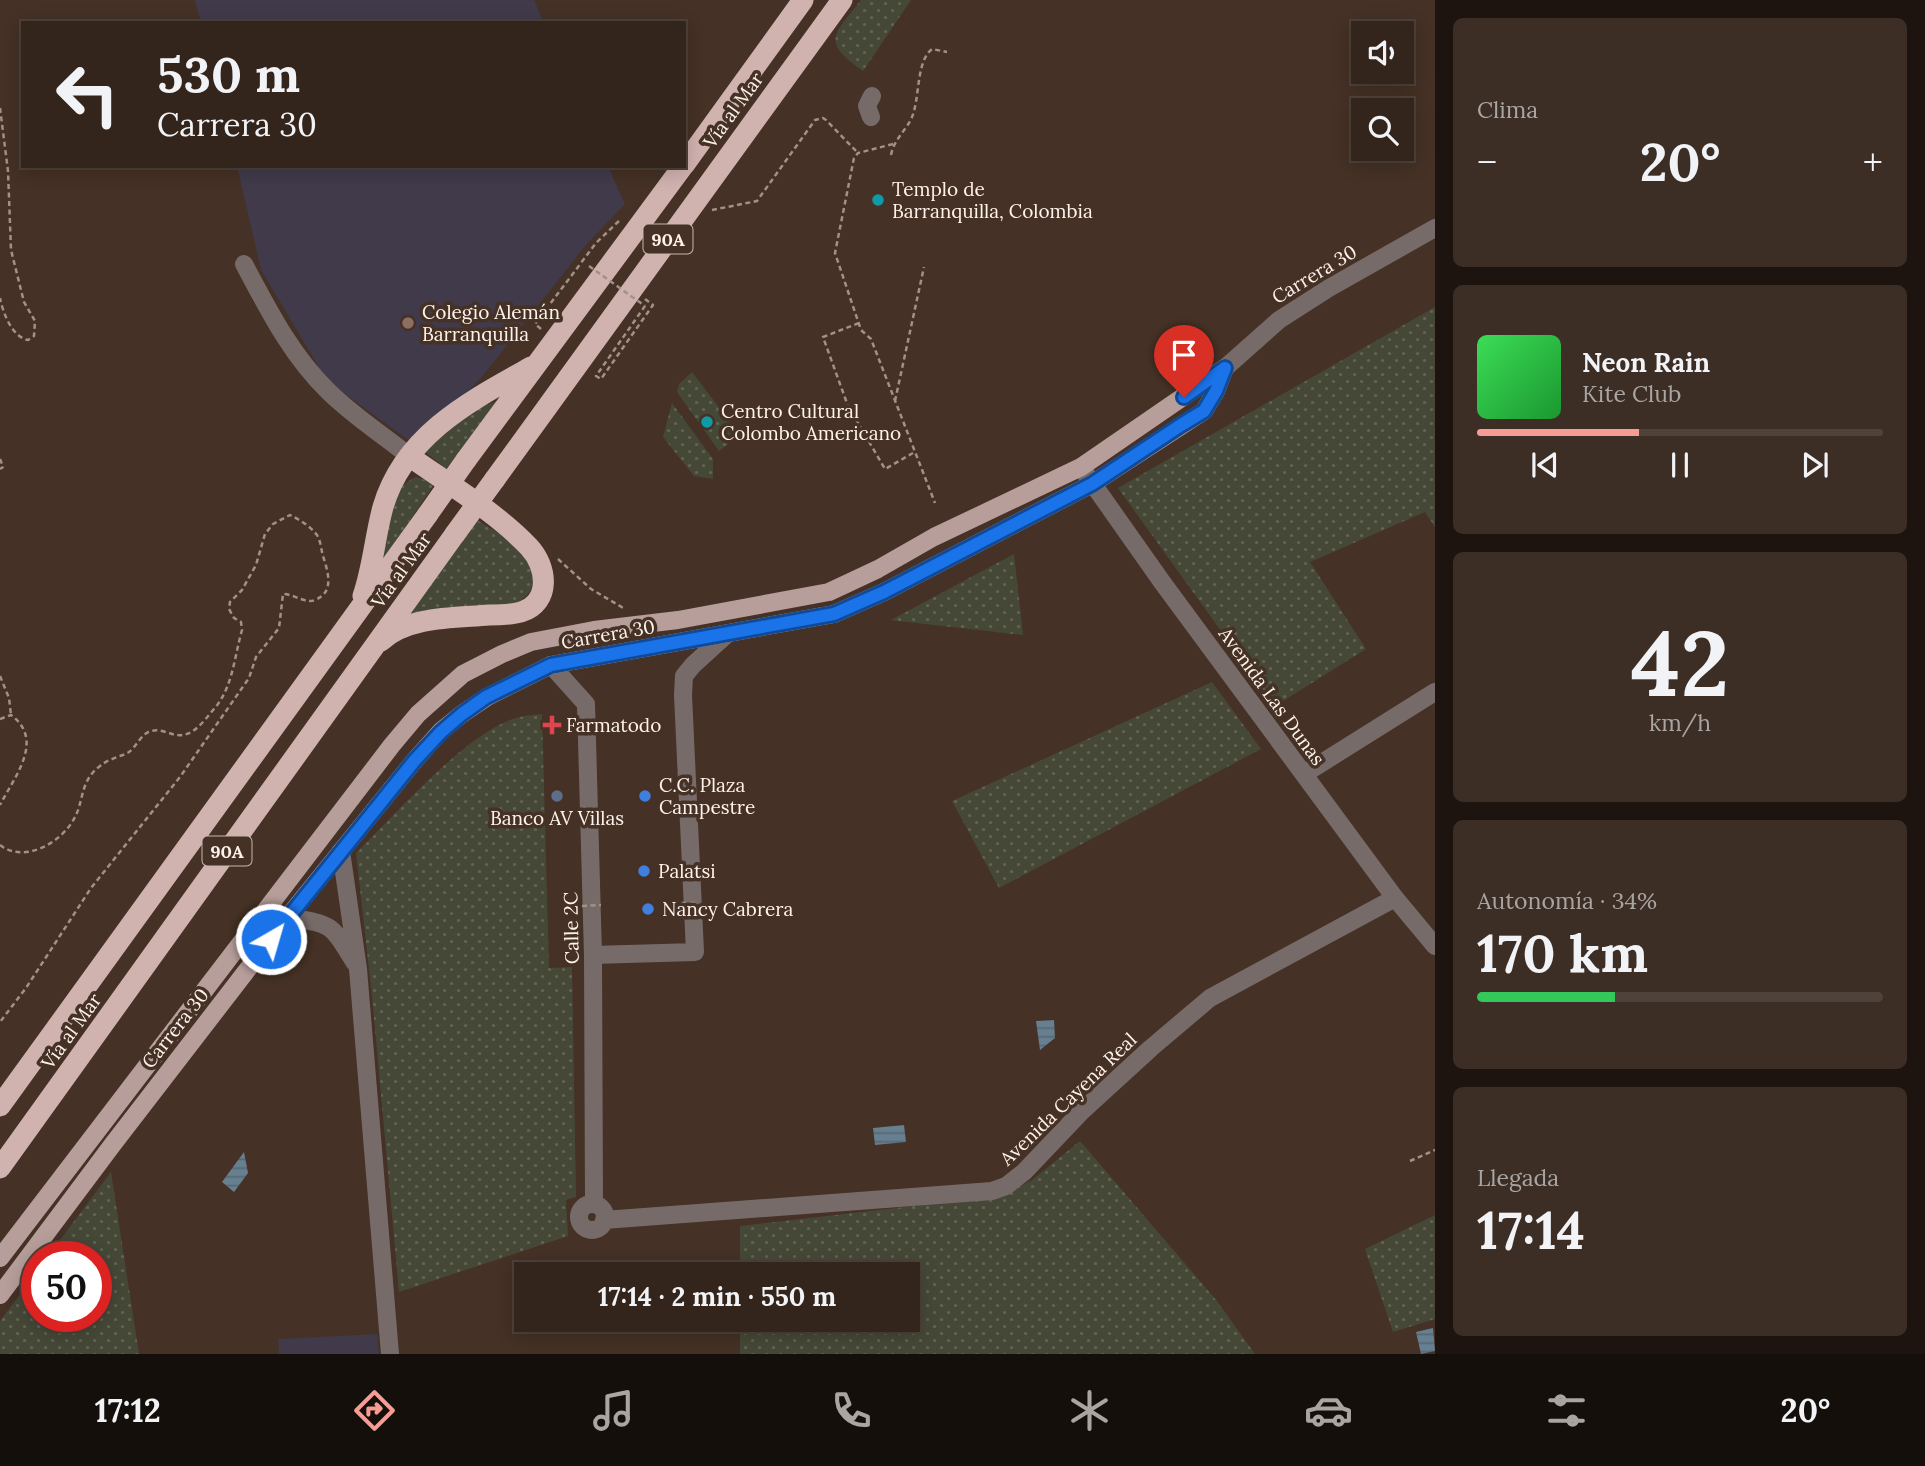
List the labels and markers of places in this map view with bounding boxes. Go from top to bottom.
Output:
place label: Templo de Barranquilla, Colombia [892,177,1093,223]
marker: Templo de Barranquilla, Colombia [870,192,886,208]
place label: Colegio Alemán Barranquilla [422,300,560,346]
marker: Colegio Alemán Barranquilla [400,315,416,331]
pin [1154,325,1214,397]
place label: Centro Cultural Colombo Americano [721,399,901,445]
marker: Centro Cultural Colombo Americano [699,414,715,430]
place label: Farmatodo [566,713,661,737]
marker: Farmatodo [544,717,560,733]
place label: C.C. Plaza Campestre [659,773,755,819]
marker: Banco AV Villas [549,788,565,804]
marker: C.C. Plaza Campestre [637,788,653,804]
place label: Banco AV Villas [490,806,624,830]
place label: Palatsi [658,859,716,883]
marker: Palatsi [636,863,652,879]
place label: Nancy Cabrera [662,897,793,921]
marker: Nancy Cabrera [640,901,656,917]

